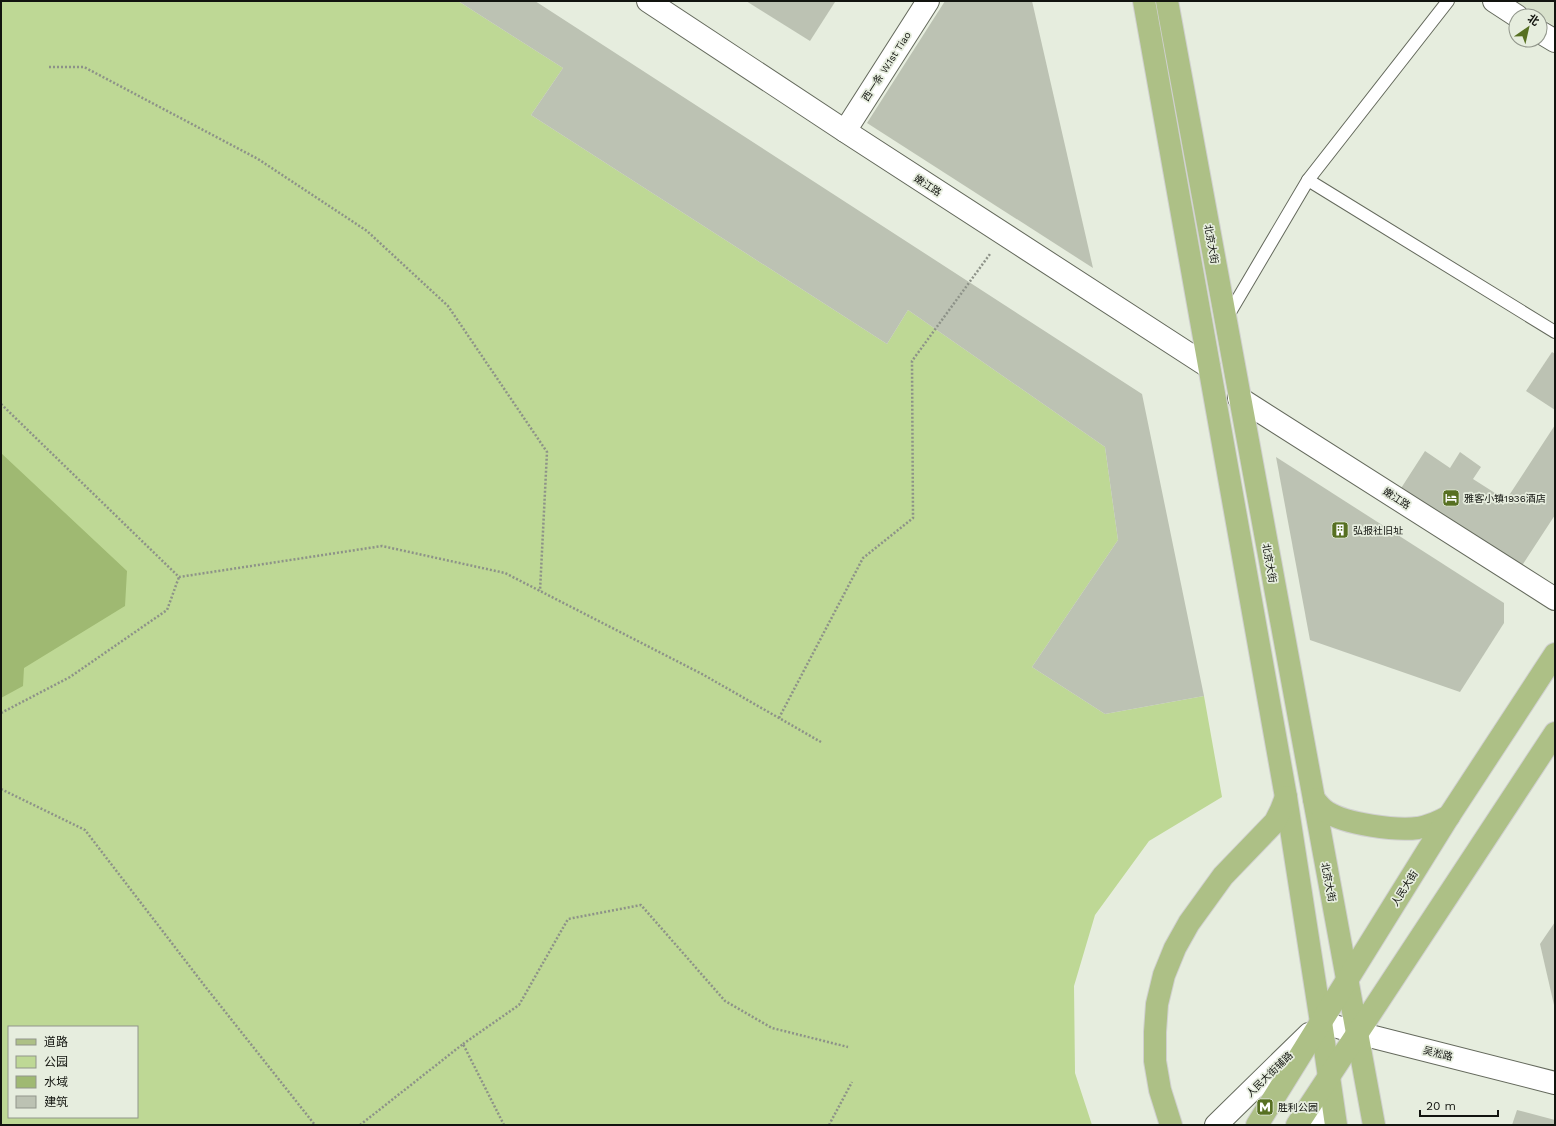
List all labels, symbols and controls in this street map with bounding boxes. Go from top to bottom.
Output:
north arrow [1508,8,1548,48]
text: 北 [1525,12,1542,29]
street label: 西一条 W.1st Tiao [860,30,913,103]
street label: 嫩江路 [912,173,943,198]
street label: 北京大街 [1203,223,1220,265]
street label: 嫩江路 [1381,486,1412,511]
hotel icon: 雅客小镇1936酒店 [1441,488,1461,508]
place label: 雅客小镇1936酒店 [1464,493,1546,504]
building icon: 弘报社旧址 [1330,520,1350,540]
place label: 弘报社旧址 [1353,525,1403,536]
street label: 北京大街 [1261,542,1278,584]
street label: 北京大街 [1319,861,1338,903]
street label: 人民大街 [1389,868,1420,908]
legend [8,1026,138,1118]
text: 道路 [44,1035,68,1049]
street label: 吴淞路 [1422,1045,1454,1062]
street label: 人民大街辅路 [1244,1050,1295,1099]
text: 公园 [44,1055,68,1069]
text: 水域 [44,1075,68,1089]
scale bar [1420,1092,1498,1118]
text: 建筑 [44,1095,68,1109]
metro station icon: 胜利公园 [1255,1097,1275,1117]
text: 20 m [1426,1099,1456,1113]
place label: 胜利公园 [1278,1102,1318,1113]

